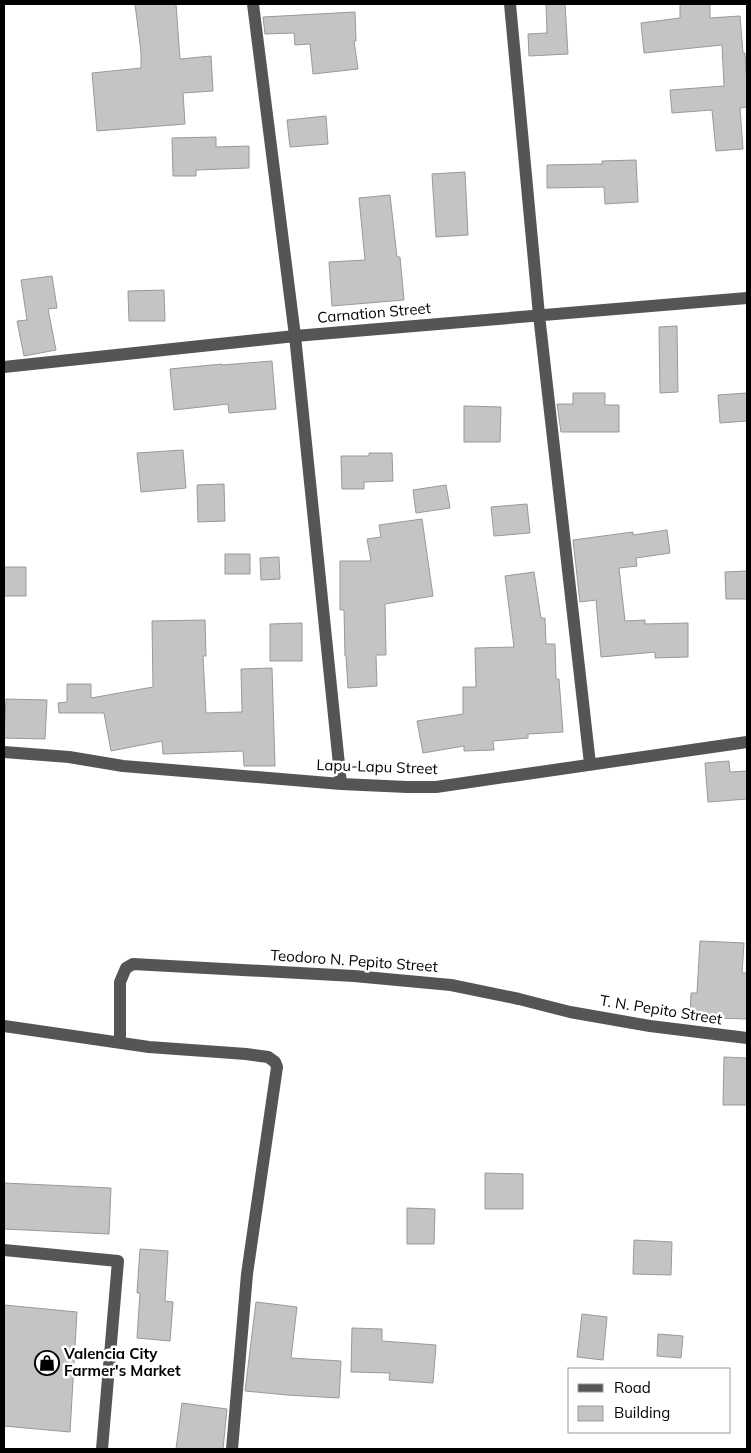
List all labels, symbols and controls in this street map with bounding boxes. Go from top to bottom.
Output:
street label: Carnation Street [316,298,431,327]
street label: Lapu-Lapu Street [316,755,438,778]
street label: Teodoro N. Pepito Street [270,945,438,976]
street label: T. N. Pepito Street [599,990,723,1029]
place label: Valencia City Farmer's Market [63,1344,181,1380]
shop icon: Valencia City Farmer's Market [34,1350,60,1376]
legend [568,1368,731,1433]
text: Road [614,1378,651,1397]
text: Building [614,1403,670,1422]

